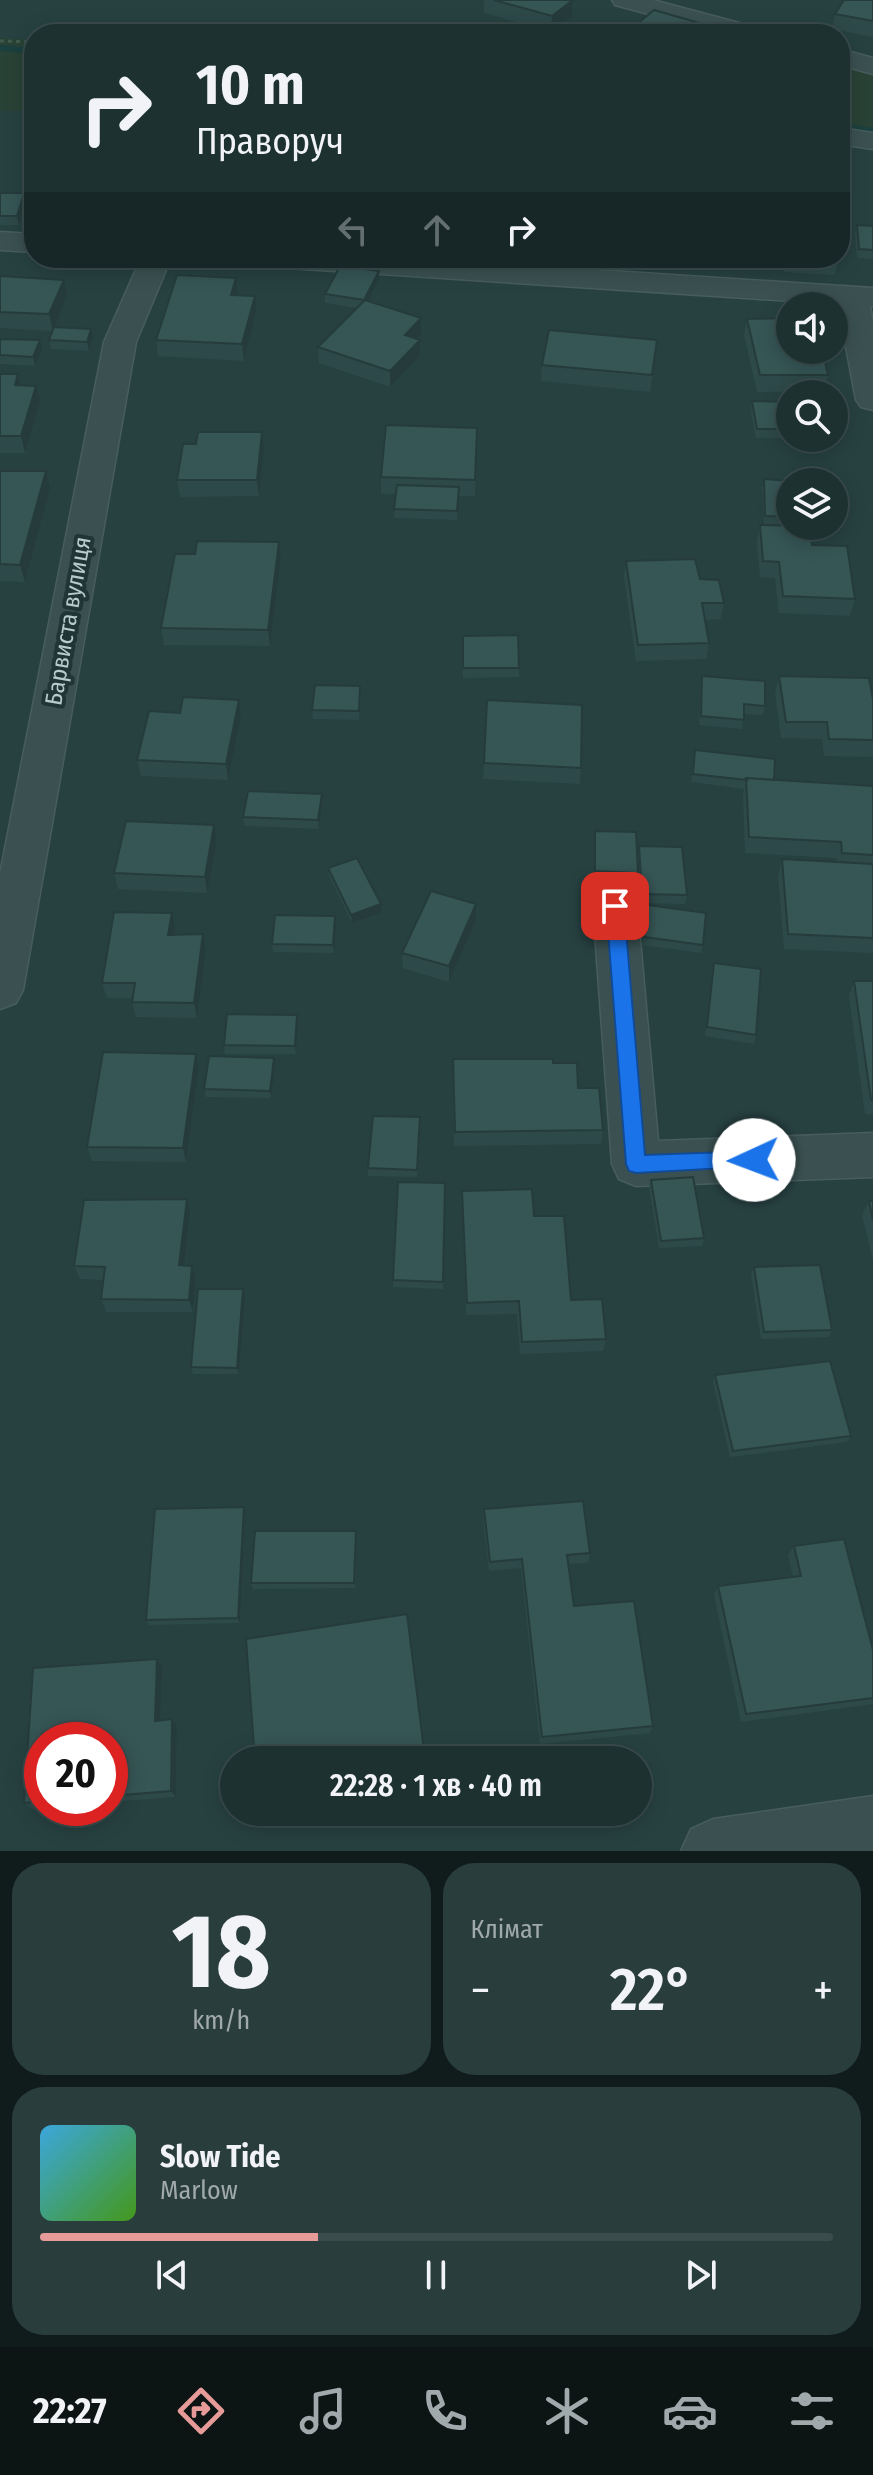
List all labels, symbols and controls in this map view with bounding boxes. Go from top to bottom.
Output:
text: 10 m [196,52,305,119]
icon: right [64,56,168,160]
text: Праворуч [196,120,344,164]
icon: left [331,208,375,252]
icon: ahead [415,208,459,252]
icon: right [499,208,543,252]
map controls [776,292,848,540]
button: sound [776,292,848,364]
button: search [776,380,848,452]
button: layers [776,468,848,540]
street label: Барвиста вулиця [39,535,97,707]
pin [581,872,649,940]
icon: arrive [593,884,637,928]
position arrow [712,1118,796,1202]
speed limit sign: 20 [24,1722,128,1826]
text: 22:28 · 1 хв · 40 m [330,1768,542,1804]
text: 18 [172,1890,271,2015]
text: Клімат [471,1914,543,1945]
text: 22° [610,1954,693,2026]
text: − [471,1964,490,2017]
text: + [813,1964,833,2017]
text: km/h [192,2005,250,2036]
text: Slow Tide [160,2139,281,2175]
text: Marlow [160,2175,238,2206]
icon: previous [150,2253,194,2297]
icon: pause [414,2253,458,2297]
icon: next [679,2253,723,2297]
icon: directions [173,2383,229,2439]
icon: music [295,2383,351,2439]
icon: phone [417,2383,473,2439]
icon: climate [539,2383,595,2439]
icon: car [662,2383,718,2439]
icon: filters [784,2383,840,2439]
text: 22:27 [33,2389,107,2433]

